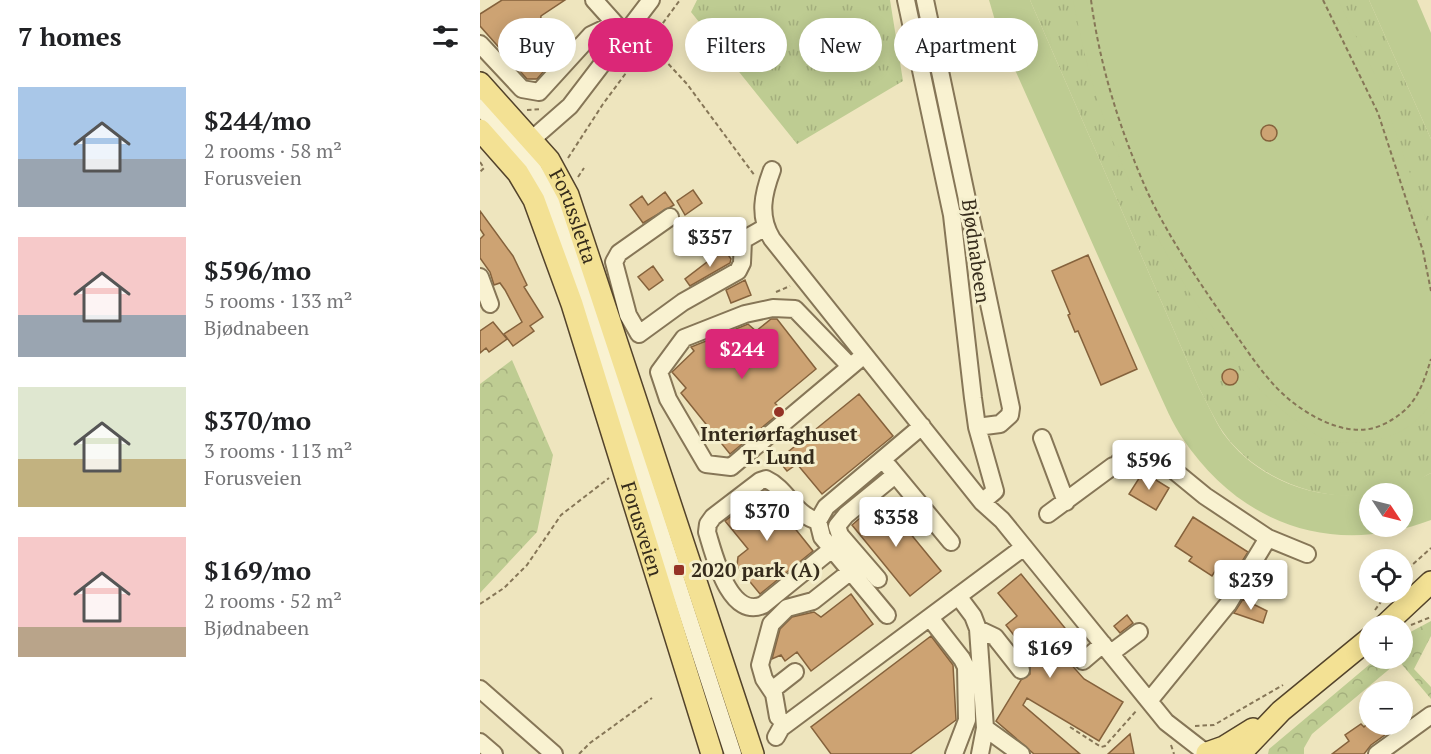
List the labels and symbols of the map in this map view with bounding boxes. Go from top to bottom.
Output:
street label: Forussletta [543,164,604,267]
street label: Bjødnabeen [956,197,997,305]
pin: $357 [674,217,746,268]
pin: $244 [706,329,778,380]
marker: Interiørfaghuset T. Lund [772,405,786,419]
place label: Interiørfaghuset T. Lund [700,420,858,470]
pin: $596 [1113,440,1185,491]
street label: Forusveien [615,478,670,579]
north arrow [1359,483,1413,537]
pin: $370 [731,491,803,542]
pin: $358 [860,497,932,548]
place label: 2020 park (A) [691,556,820,583]
pin: $239 [1215,560,1287,611]
marker: 2020 park (A) [672,563,686,577]
pin: $169 [1014,628,1086,679]

